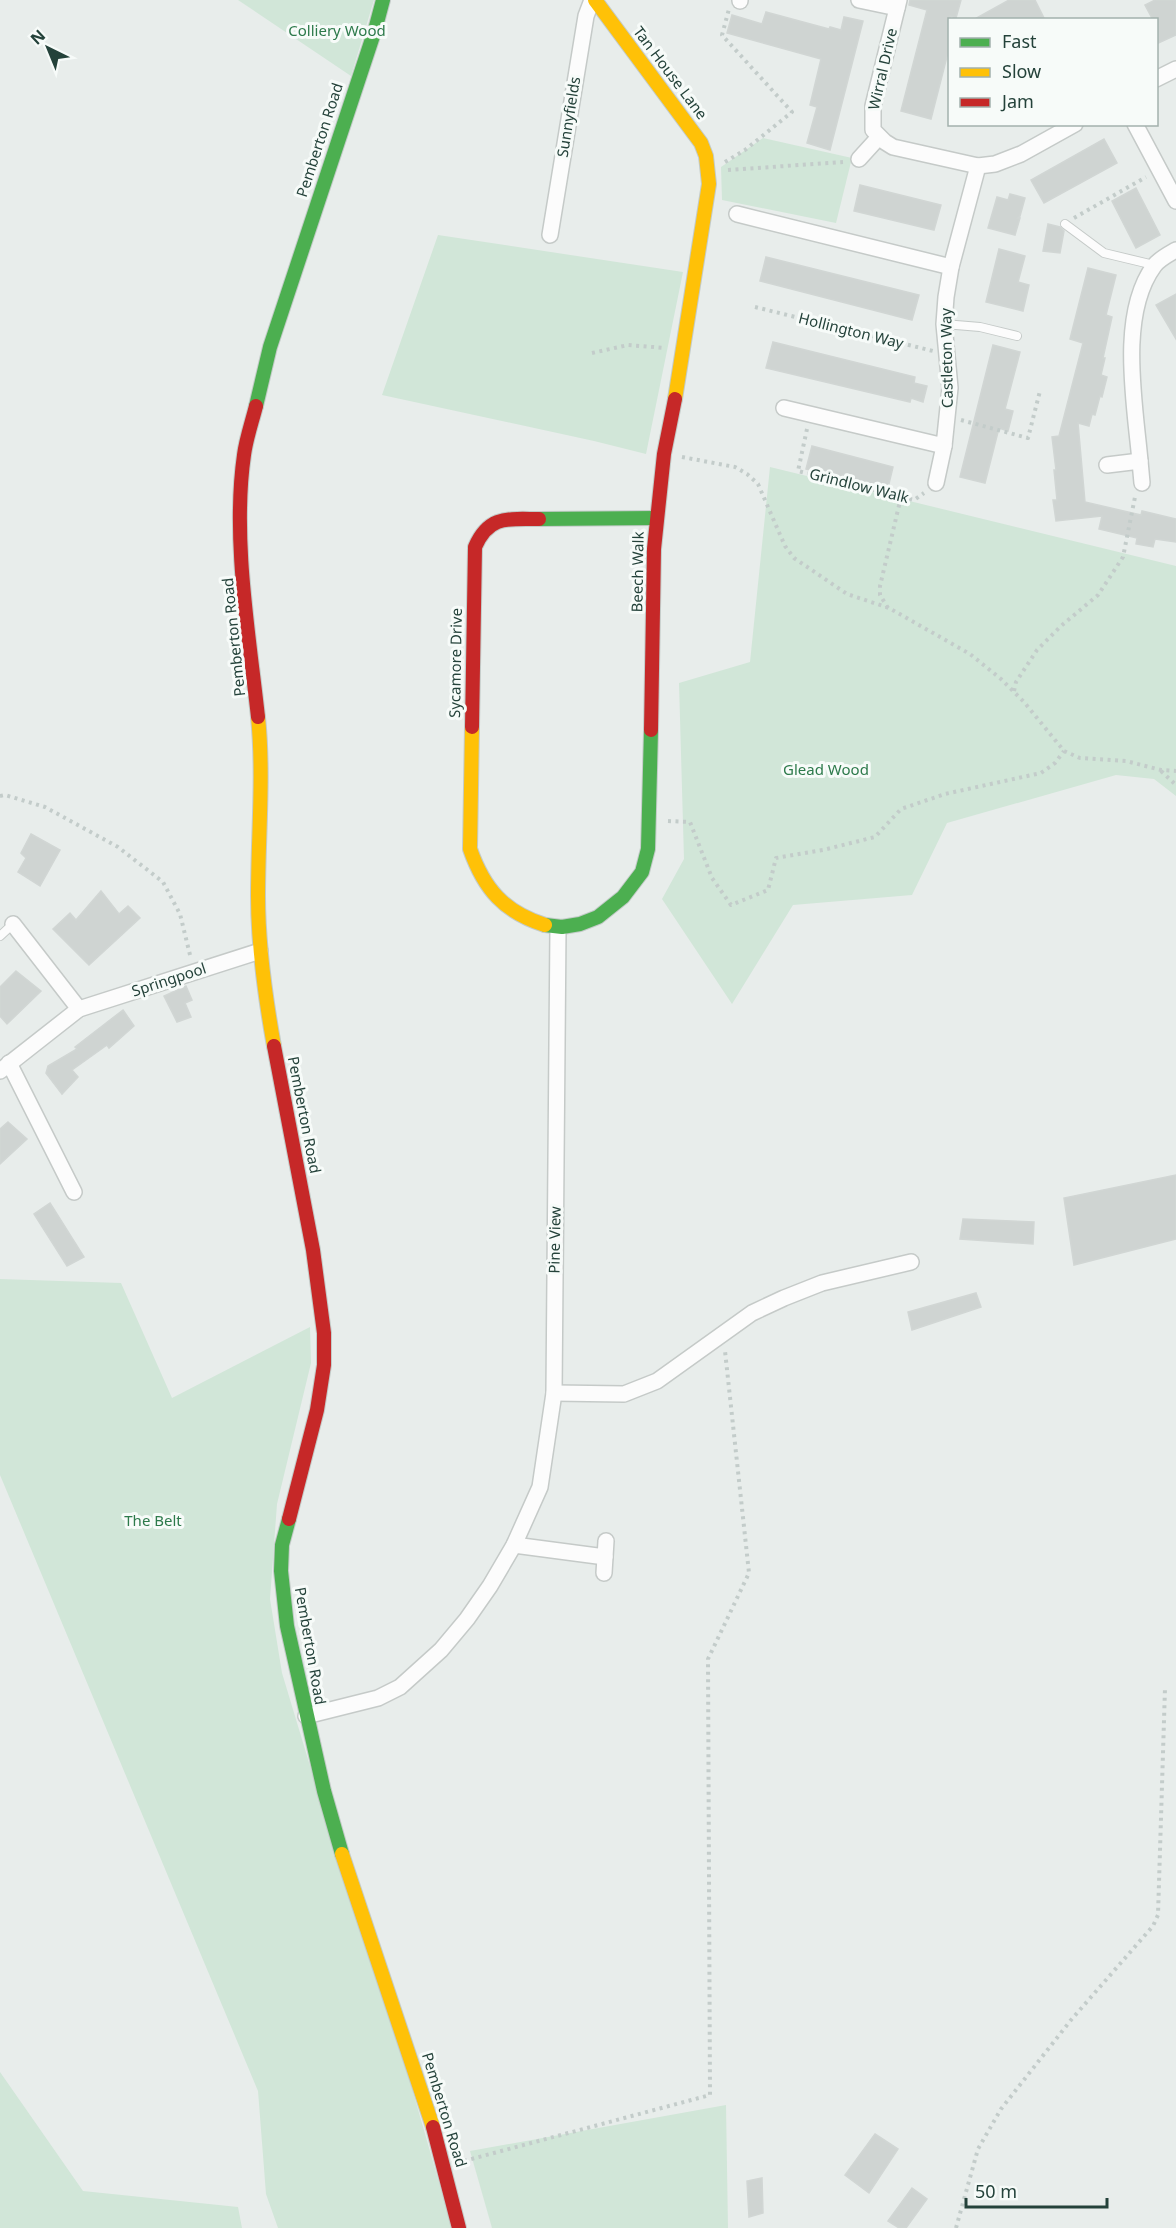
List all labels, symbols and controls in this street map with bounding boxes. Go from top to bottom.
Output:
north arrow [18,18,78,78]
legend [948,18,1158,126]
park label: Colliery Wood [288,20,386,40]
street label: Tan House Lane [629,22,712,123]
text: N [26,25,50,50]
street label: Wirral Drive [863,26,901,112]
text: Fast [1002,29,1037,53]
text: Slow [1002,59,1041,83]
street label: Sunnyfields [552,75,584,159]
street label: Pemberton Road [291,80,347,199]
text: Jam [1000,89,1034,113]
street label: Hollington Way [797,307,906,353]
street label: Castleton Way [935,307,957,408]
street label: Grindlow Walk [807,463,911,507]
street label: Beech Walk [626,531,648,613]
street label: Pemberton Road [217,577,249,697]
street label: Sycamore Drive [444,608,466,718]
park label: Glead Wood [783,759,869,779]
street label: Springpool [129,958,209,1000]
street label: Pemberton Road [284,1054,326,1175]
street label: Pine View [543,1206,565,1274]
park label: The Belt [124,1510,182,1530]
street label: Pemberton Road [291,1585,331,1706]
street label: Pemberton Road [418,2050,472,2170]
scale bar [966,2171,1107,2209]
text: 50 m [975,2179,1017,2203]

